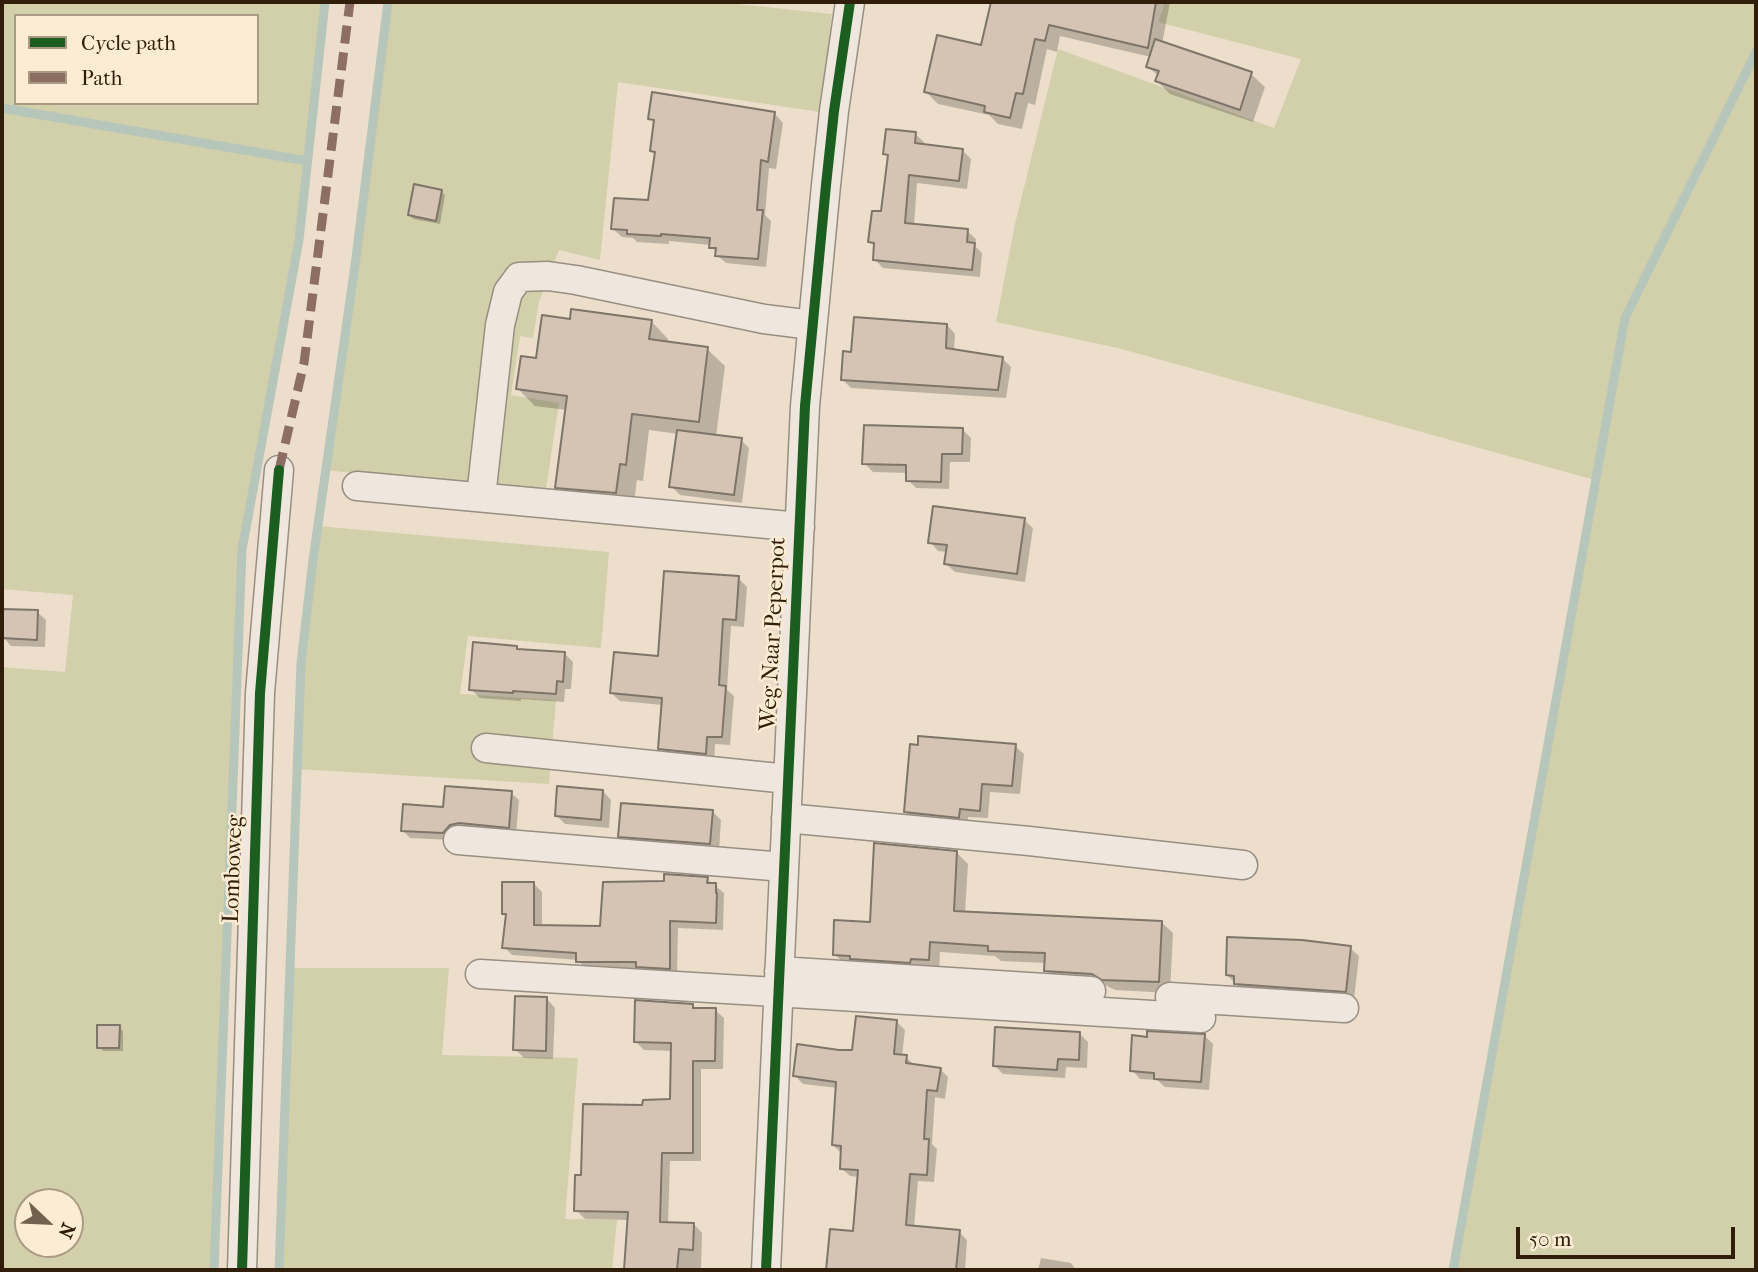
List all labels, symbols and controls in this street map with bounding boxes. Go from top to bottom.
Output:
legend [14,14,259,105]
text: Cycle path [81,31,176,55]
text: Path [81,66,122,90]
street label: Weg Naar Peperpot [755,537,793,731]
street label: Lomboweg [218,814,250,924]
north arrow [14,1188,84,1258]
scale bar [1520,1212,1739,1256]
text: N [54,1219,79,1241]
text: 50 m [1529,1227,1572,1251]

